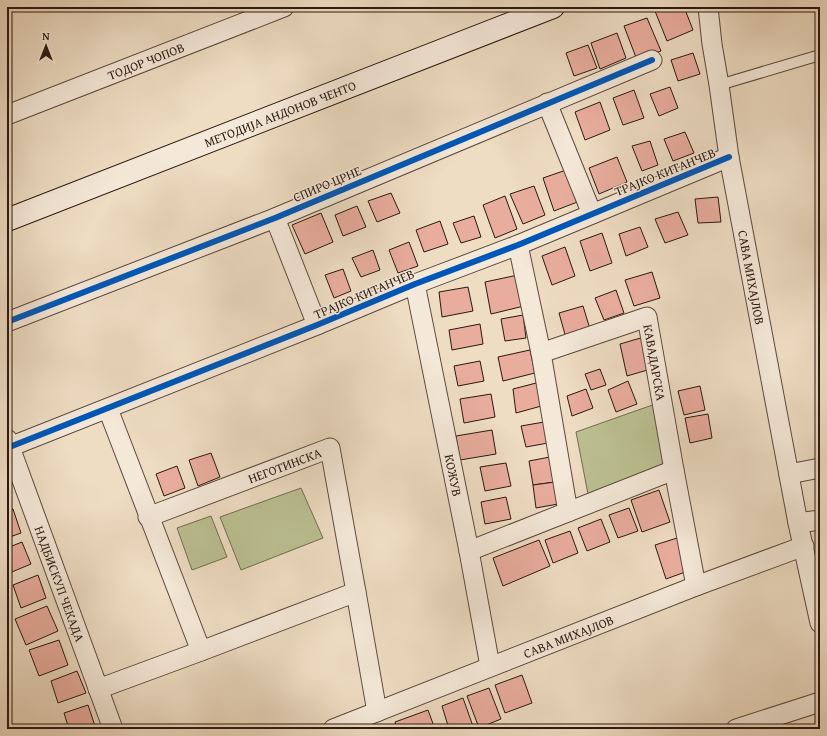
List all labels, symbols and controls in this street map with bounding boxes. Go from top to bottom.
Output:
north arrow [26,26,66,66]
text: N [42,28,50,44]
street label: ТОДОР ЧОПОВ [105,37,187,84]
street label: МЕТОДИЈА АНДОНОВ ЧЕНТО [201,75,359,152]
street label: ТРАЈКО КИТАНЧЕВ [612,143,718,201]
street label: СПИРО ЦРНЕ [290,161,364,207]
street label: САВА МИХАЈЛОВ [733,229,770,326]
street label: ТРАЈКО КИТАНЧЕВ [311,264,417,324]
street label: КАВАДАРСКА [639,323,671,402]
street label: НЕГОТИНСКА [245,443,324,488]
street label: КОЖУВ [440,452,467,498]
street label: НАДБИСКУП ЧЕКАДА [30,523,90,644]
street label: САВА МИХАЈЛОВ [520,610,616,663]

